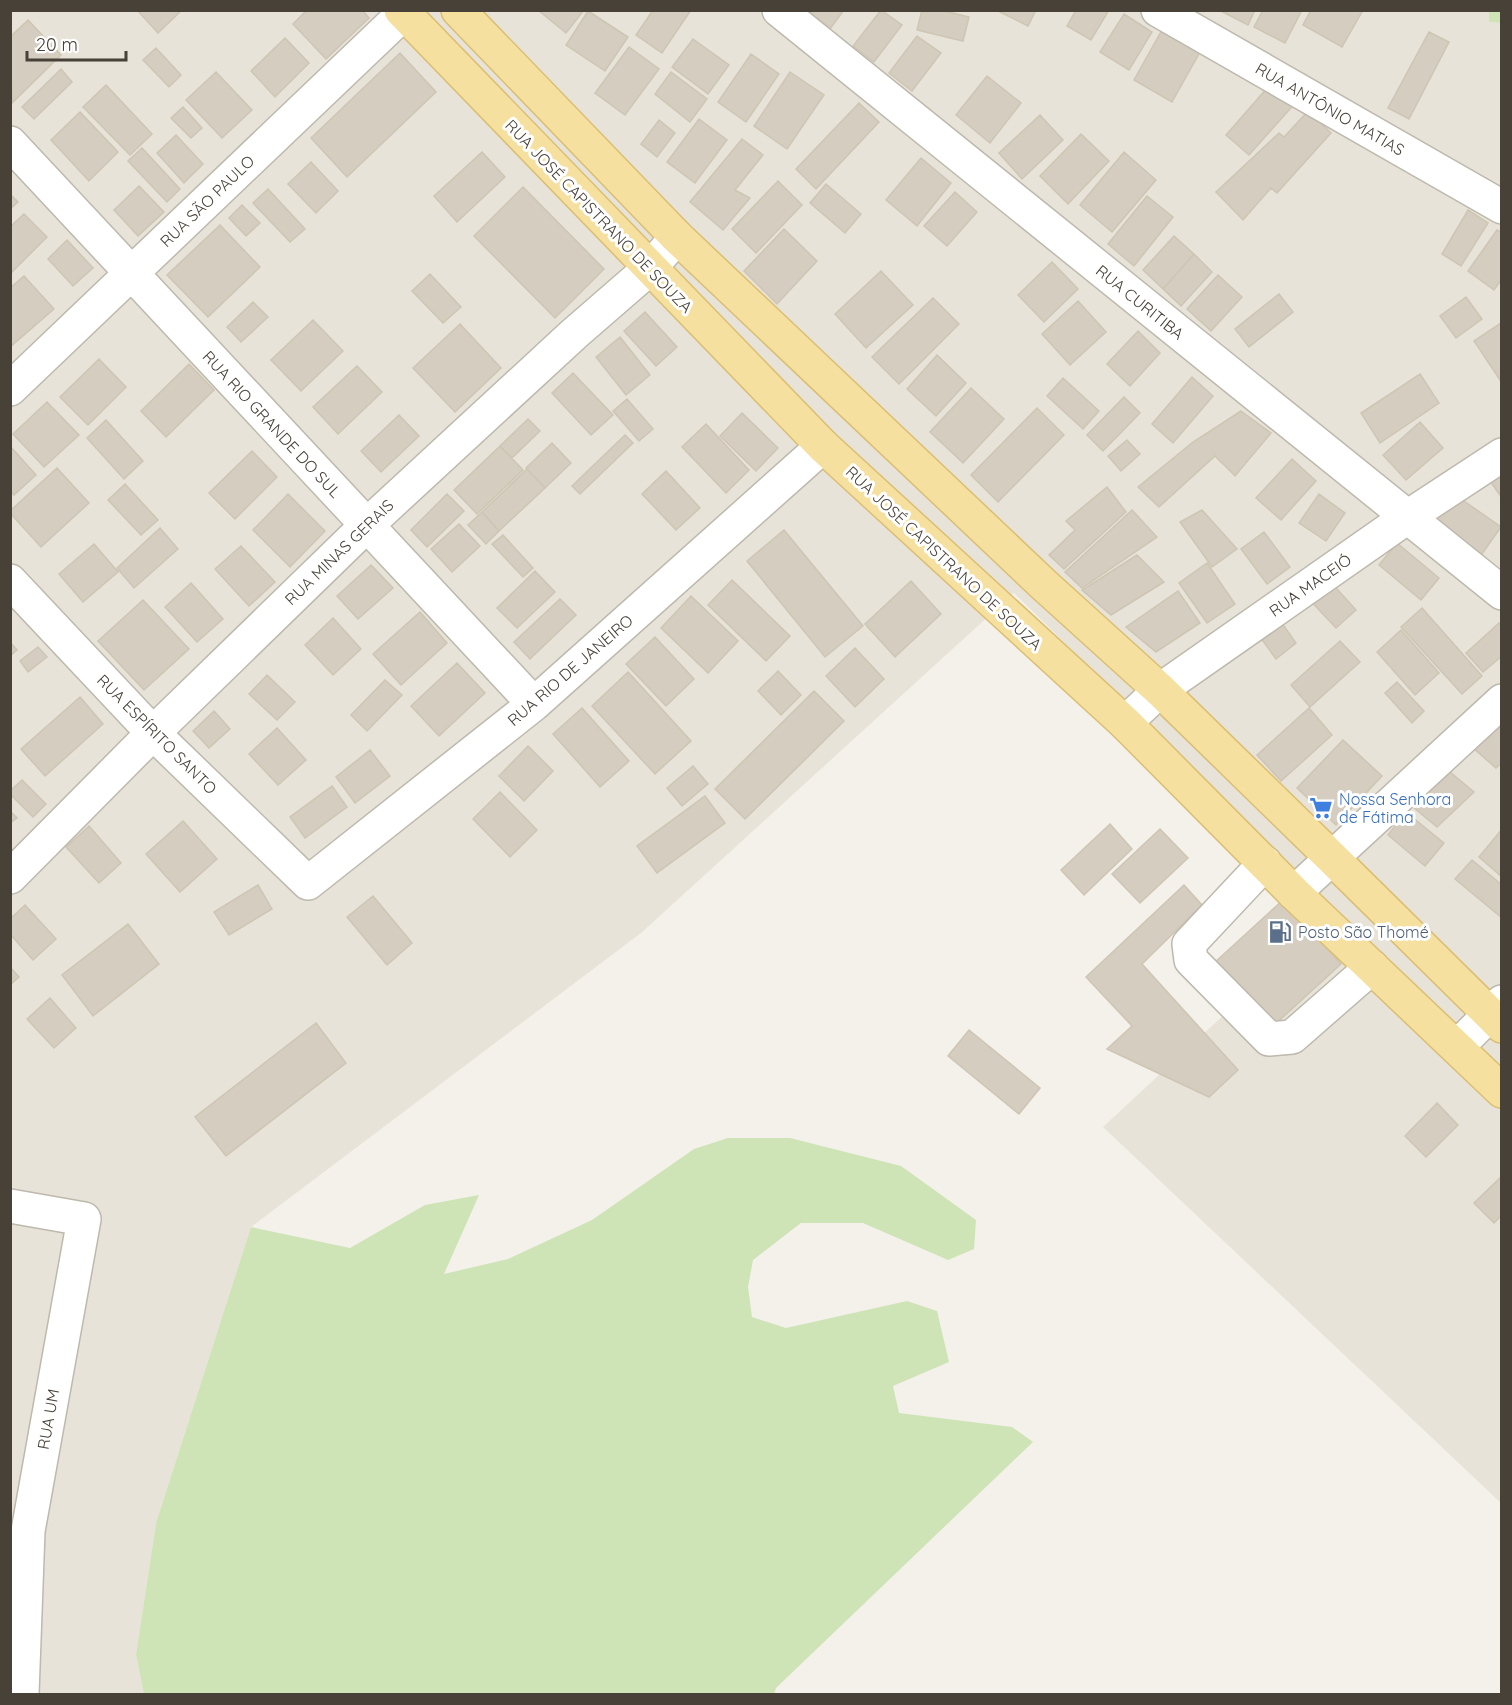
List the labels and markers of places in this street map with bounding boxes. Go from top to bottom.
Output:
place label: Nossa Senhora de Fátima [1339,789,1451,827]
supermarket icon: Nossa Senhora de Fátima [1308,795,1334,821]
fuel station icon: Posto São Thomé [1267,919,1293,945]
place label: Posto São Thomé [1298,922,1429,942]

